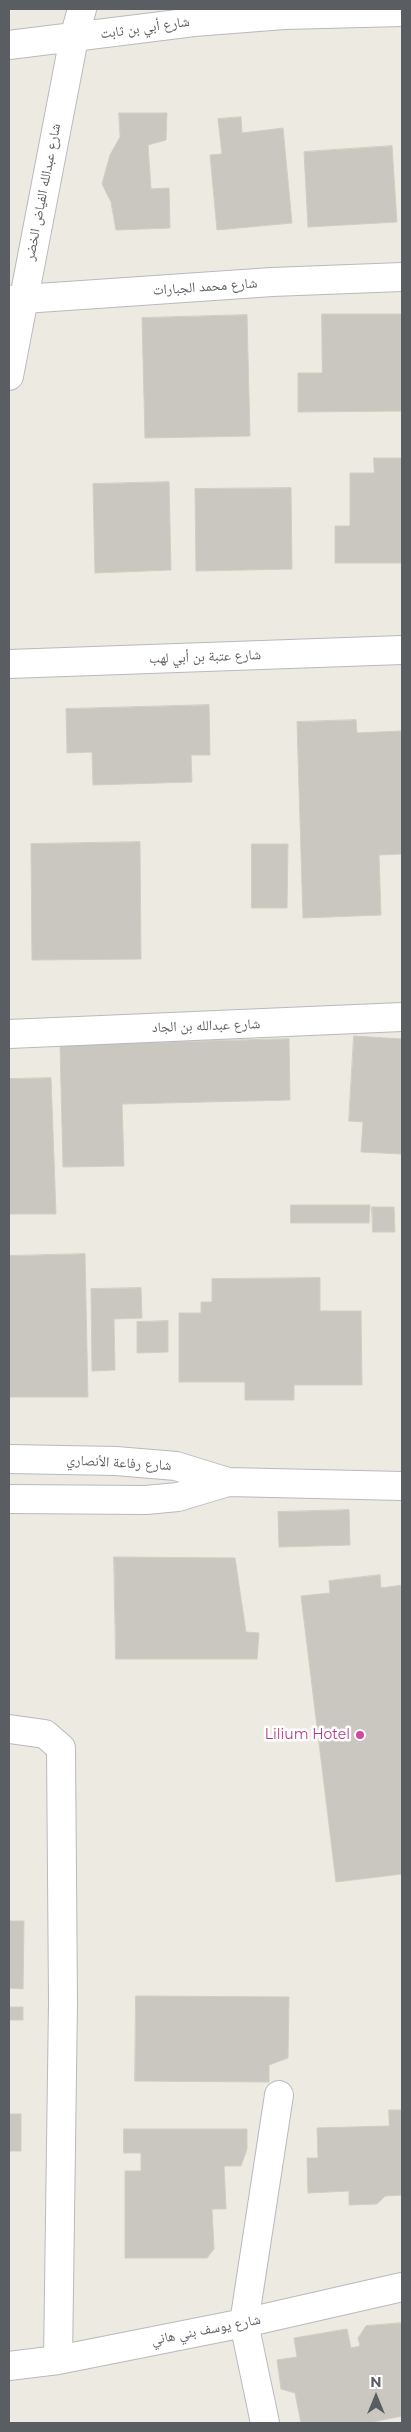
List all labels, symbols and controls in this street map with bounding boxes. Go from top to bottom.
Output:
street label: شارع أبي بن ثابت [99,13,191,43]
street label: شارع عبدالله الفياض الخضر [21,122,65,262]
street label: شارع محمد الجبارات [152,275,258,299]
street label: شارع عتبة بن أبي لهب [149,647,261,667]
street label: شارع عبدالله بن الجاد [152,1016,260,1036]
street label: شارع رفاعة الأنصاري [66,1452,172,1474]
place label: Lilium Hotel [265,1727,350,1743]
marker: Lilium Hotel [354,1729,366,1741]
street label: شارع يوسف بني هاني [150,2311,262,2349]
north arrow [351,2372,401,2422]
text: N [370,2373,382,2391]

